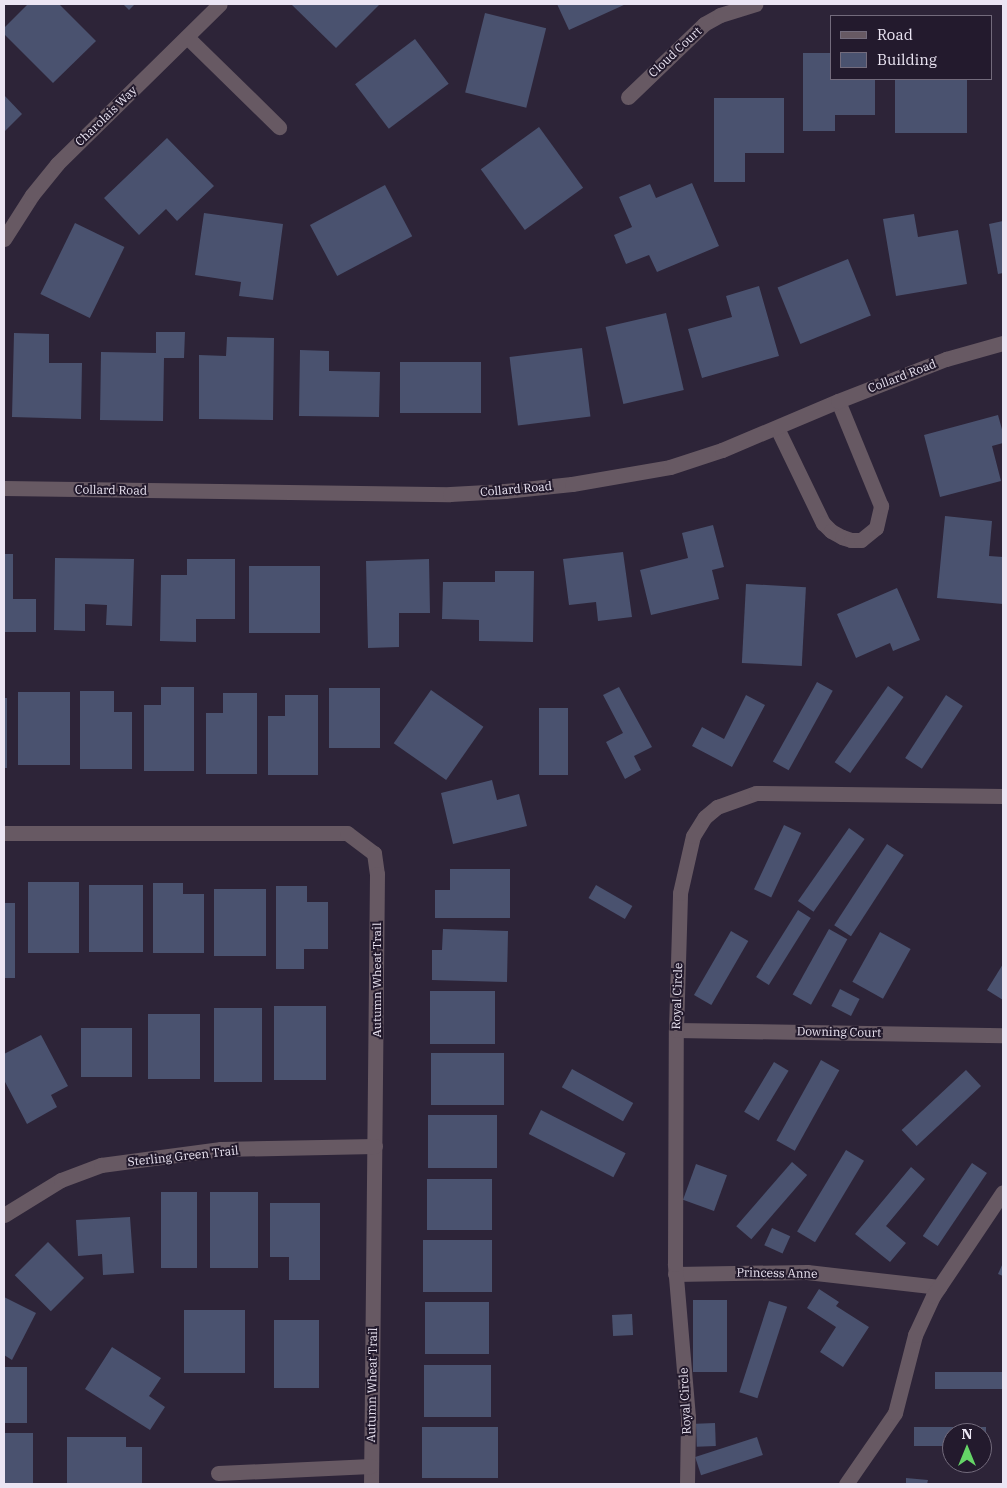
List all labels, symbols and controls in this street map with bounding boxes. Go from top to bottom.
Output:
legend [830,15,992,80]
street label: Cloud Court [646,24,704,80]
text: Road [877,25,913,44]
text: Building [877,50,937,69]
street label: Charolais Way [72,83,140,149]
street label: Collard Road [866,356,938,396]
street label: Collard Road [479,479,553,499]
street label: Collard Road [75,482,147,498]
street label: Autumn Wheat Trail [370,923,384,1037]
street label: Royal Circle [669,962,685,1030]
street label: Downing Court [797,1024,881,1040]
street label: Sterling Green Trail [127,1143,239,1169]
street label: Princess Anne [736,1265,818,1281]
street label: Autumn Wheat Trail [364,1327,380,1443]
street label: Royal Circle [676,1367,694,1435]
north arrow [942,1423,992,1473]
text: N [961,1425,973,1443]

